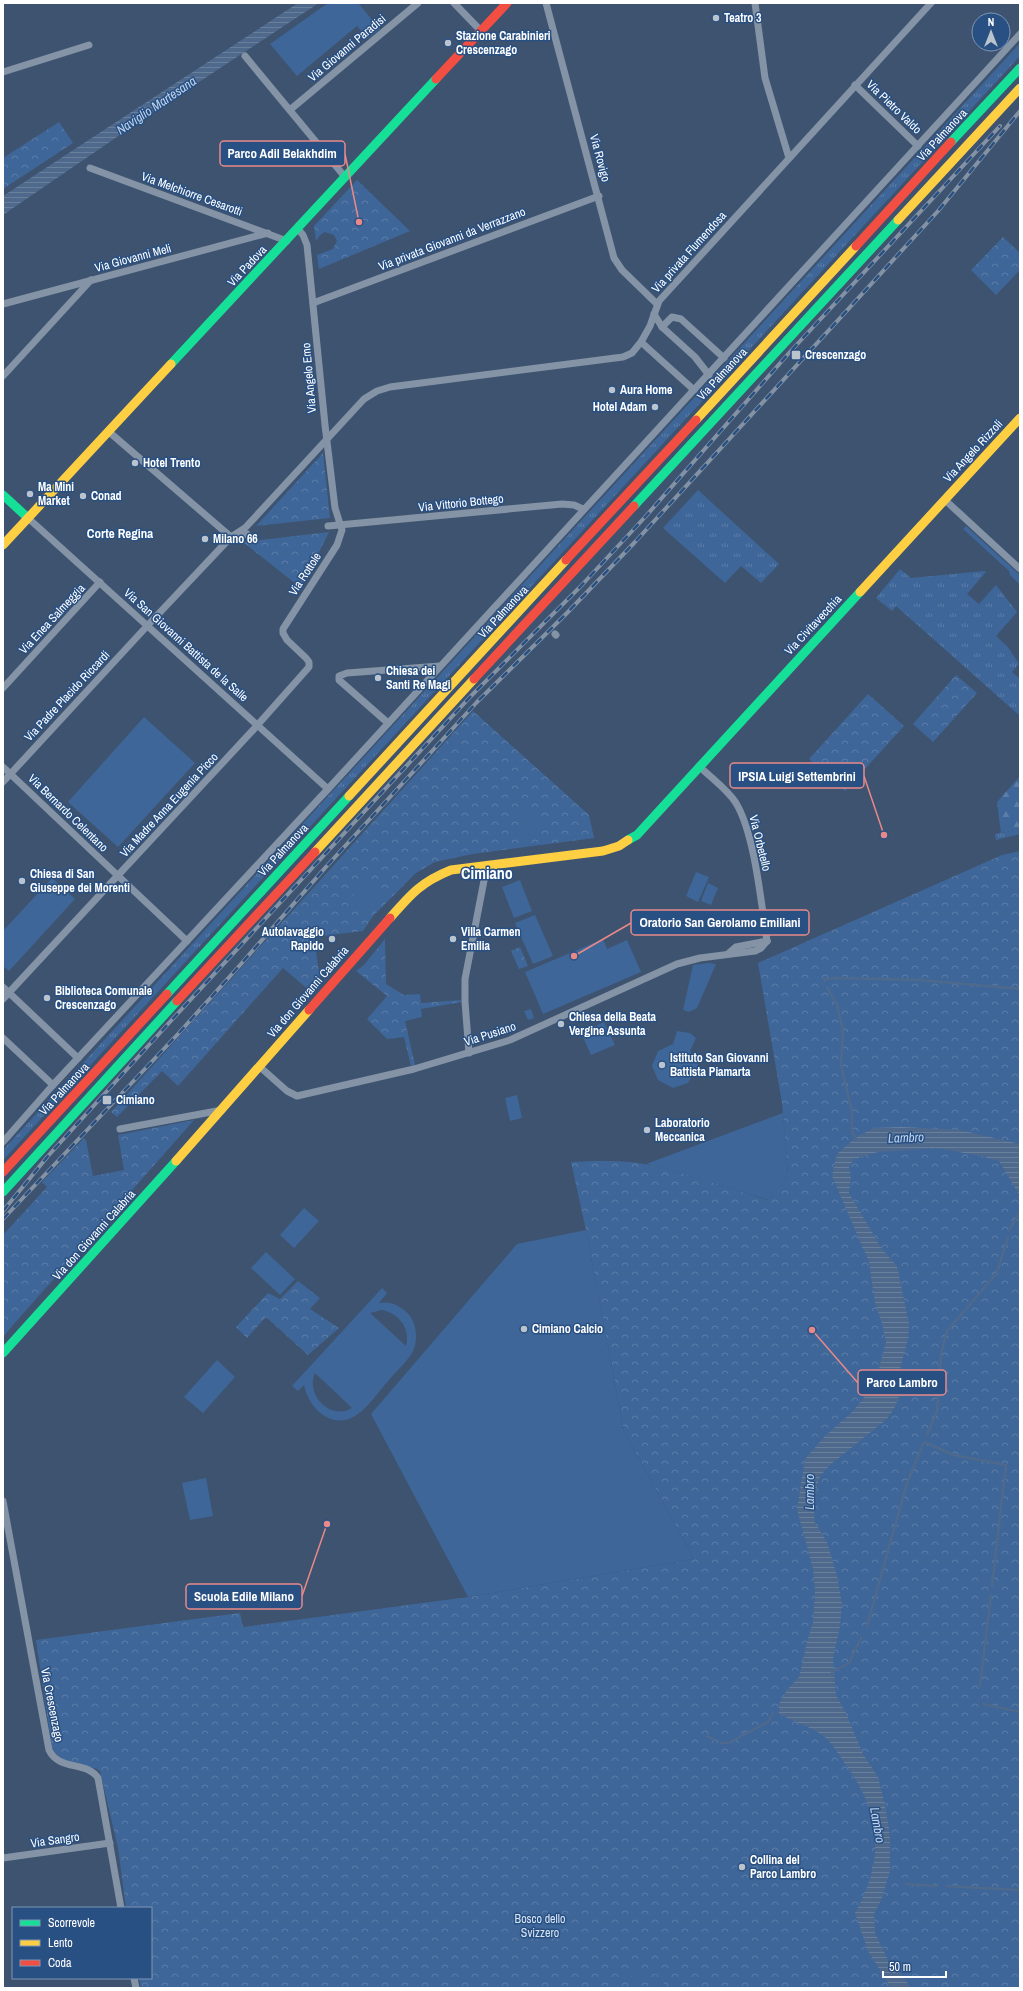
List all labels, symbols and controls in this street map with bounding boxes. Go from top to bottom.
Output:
place label: Teatro 3 [724,10,762,26]
street label: Via Giovanni Paradisi [305,11,389,85]
north arrow [971,12,1011,52]
marker: Teatro 3 [711,13,721,23]
text: N [988,15,994,29]
place label: Stazione Carabinieri Crescenzago [456,28,551,58]
marker: Stazione Carabinieri Crescenzago [443,38,453,48]
water label: Naviglio Martesana [113,72,199,138]
street label: Via Pietro Valdo [863,77,925,137]
street label: Via Palmanova [913,105,971,165]
street label: Via Rovigo [586,132,614,184]
callout: Parco Adil Belakhdim [220,141,345,166]
text: Parco Adil Belakhdim [227,145,337,162]
street label: Via Melchiorre Cesarotti [139,168,245,220]
street label: Via privata Giovanni da Verrazzano [376,204,528,274]
street label: Via privata Flumendosa [648,208,730,296]
street label: Via Giovanni Meli [93,240,173,276]
street label: Via Padova [224,242,271,290]
street label: Via Angelo Emo [298,342,320,414]
street label: Via Palmanova [693,344,751,404]
place label: Crescenzago [805,347,866,363]
marker: Crescenzago [790,349,802,361]
place label: Aura Home [620,382,673,398]
marker: Aura Home [607,385,617,395]
place label: Hotel Adam [593,399,647,415]
marker: Hotel Adam [650,402,660,412]
street label: Via Angelo Rizzoli [940,416,1006,486]
place label: Hotel Trento [143,455,200,471]
marker: Hotel Trento [130,458,140,468]
place label: Ma Mini Market [38,479,74,509]
place label: Conad [91,488,122,504]
marker: Ma Mini Market [25,489,35,499]
marker: Conad [78,491,88,501]
street label: Via Vittorio Bottego [418,491,504,515]
district label: Corte Regina [87,525,153,542]
place label: Milano 66 [213,531,258,547]
marker: Milano 66 [200,534,210,544]
street label: Via Rottole [285,549,325,599]
street label: Via Enea Salmeggia [15,580,89,657]
street label: Via Palmanova [474,582,532,642]
street label: Via San Giovanni Battista de la Salle [120,585,252,705]
street label: Via Civitavecchia [781,591,845,659]
street label: Via Padre Placido Riccardi [21,647,113,745]
place label: Chiesa dei Santi Re Magi [386,663,451,693]
marker: Chiesa dei Santi Re Magi [373,673,383,683]
street label: Via Madre Anna Eugenia Picco [116,749,222,861]
callout: IPSIA Luigi Settembrini [730,763,864,788]
text: IPSIA Luigi Settembrini [738,768,856,785]
street label: Via Bernardo Celentano [25,771,111,855]
street label: Via Orbetello [745,813,775,873]
street label: Via Palmanova [254,820,312,880]
district label: Cimiano [461,862,513,884]
place label: Chiesa di San Giuseppe dei Morenti [30,866,130,896]
marker: Chiesa di San Giuseppe dei Morenti [17,876,27,886]
callout: Oratorio San Gerolamo Emiliani [631,910,809,935]
text: Oratorio San Gerolamo Emiliani [639,914,801,931]
place label: Autolavaggio Rapido [262,924,324,954]
place label: Villa Carmen Emilia [461,924,520,954]
marker: Autolavaggio Rapido [327,934,337,944]
marker: Villa Carmen Emilia [448,934,458,944]
street label: Via don Giovanni Calabria [264,942,353,1041]
place label: Biblioteca Comunale Crescenzago [55,983,153,1013]
marker: Biblioteca Comunale Crescenzago [42,993,52,1003]
place label: Chiesa della Beata Vergine Assunta [569,1009,656,1039]
street label: Via Pusiano [462,1018,518,1050]
marker: Chiesa della Beata Vergine Assunta [556,1019,566,1029]
place label: Istituto San Giovanni Battista Piamarta [670,1050,769,1080]
street label: Via Palmanova [35,1059,93,1119]
marker: Istituto San Giovanni Battista Piamarta [657,1060,667,1070]
place label: Cimiano [116,1092,155,1108]
marker: Cimiano [101,1094,113,1106]
place label: Laboratorio Meccanica [655,1115,710,1145]
marker: Laboratorio Meccanica [642,1125,652,1135]
water label: Lambro [888,1128,924,1147]
street label: Via don Giovanni Calabria [49,1186,139,1284]
place label: Cimiano Calcio [532,1321,603,1337]
marker: Cimiano Calcio [519,1324,529,1334]
callout: Parco Lambro [858,1370,946,1395]
text: Parco Lambro [866,1374,938,1391]
water label: Lambro [801,1474,818,1510]
callout: Scuola Edile Milano [186,1584,302,1609]
text: Scuola Edile Milano [194,1588,294,1605]
street label: Via Crescenzago [37,1667,67,1743]
water label: Lambro [866,1806,889,1844]
street label: Via Sangro [30,1829,80,1851]
place label: Collina del Parco Lambro [750,1852,816,1882]
marker: Collina del Parco Lambro [737,1862,747,1872]
legend [12,1907,152,1979]
park label: Bosco dello Svizzero [515,1911,565,1941]
text: Scorrevole [48,1915,95,1931]
text: Lento [48,1935,73,1951]
scale bar [883,1953,946,1979]
text: Coda [48,1955,72,1971]
text: 50 m [889,1959,911,1975]

